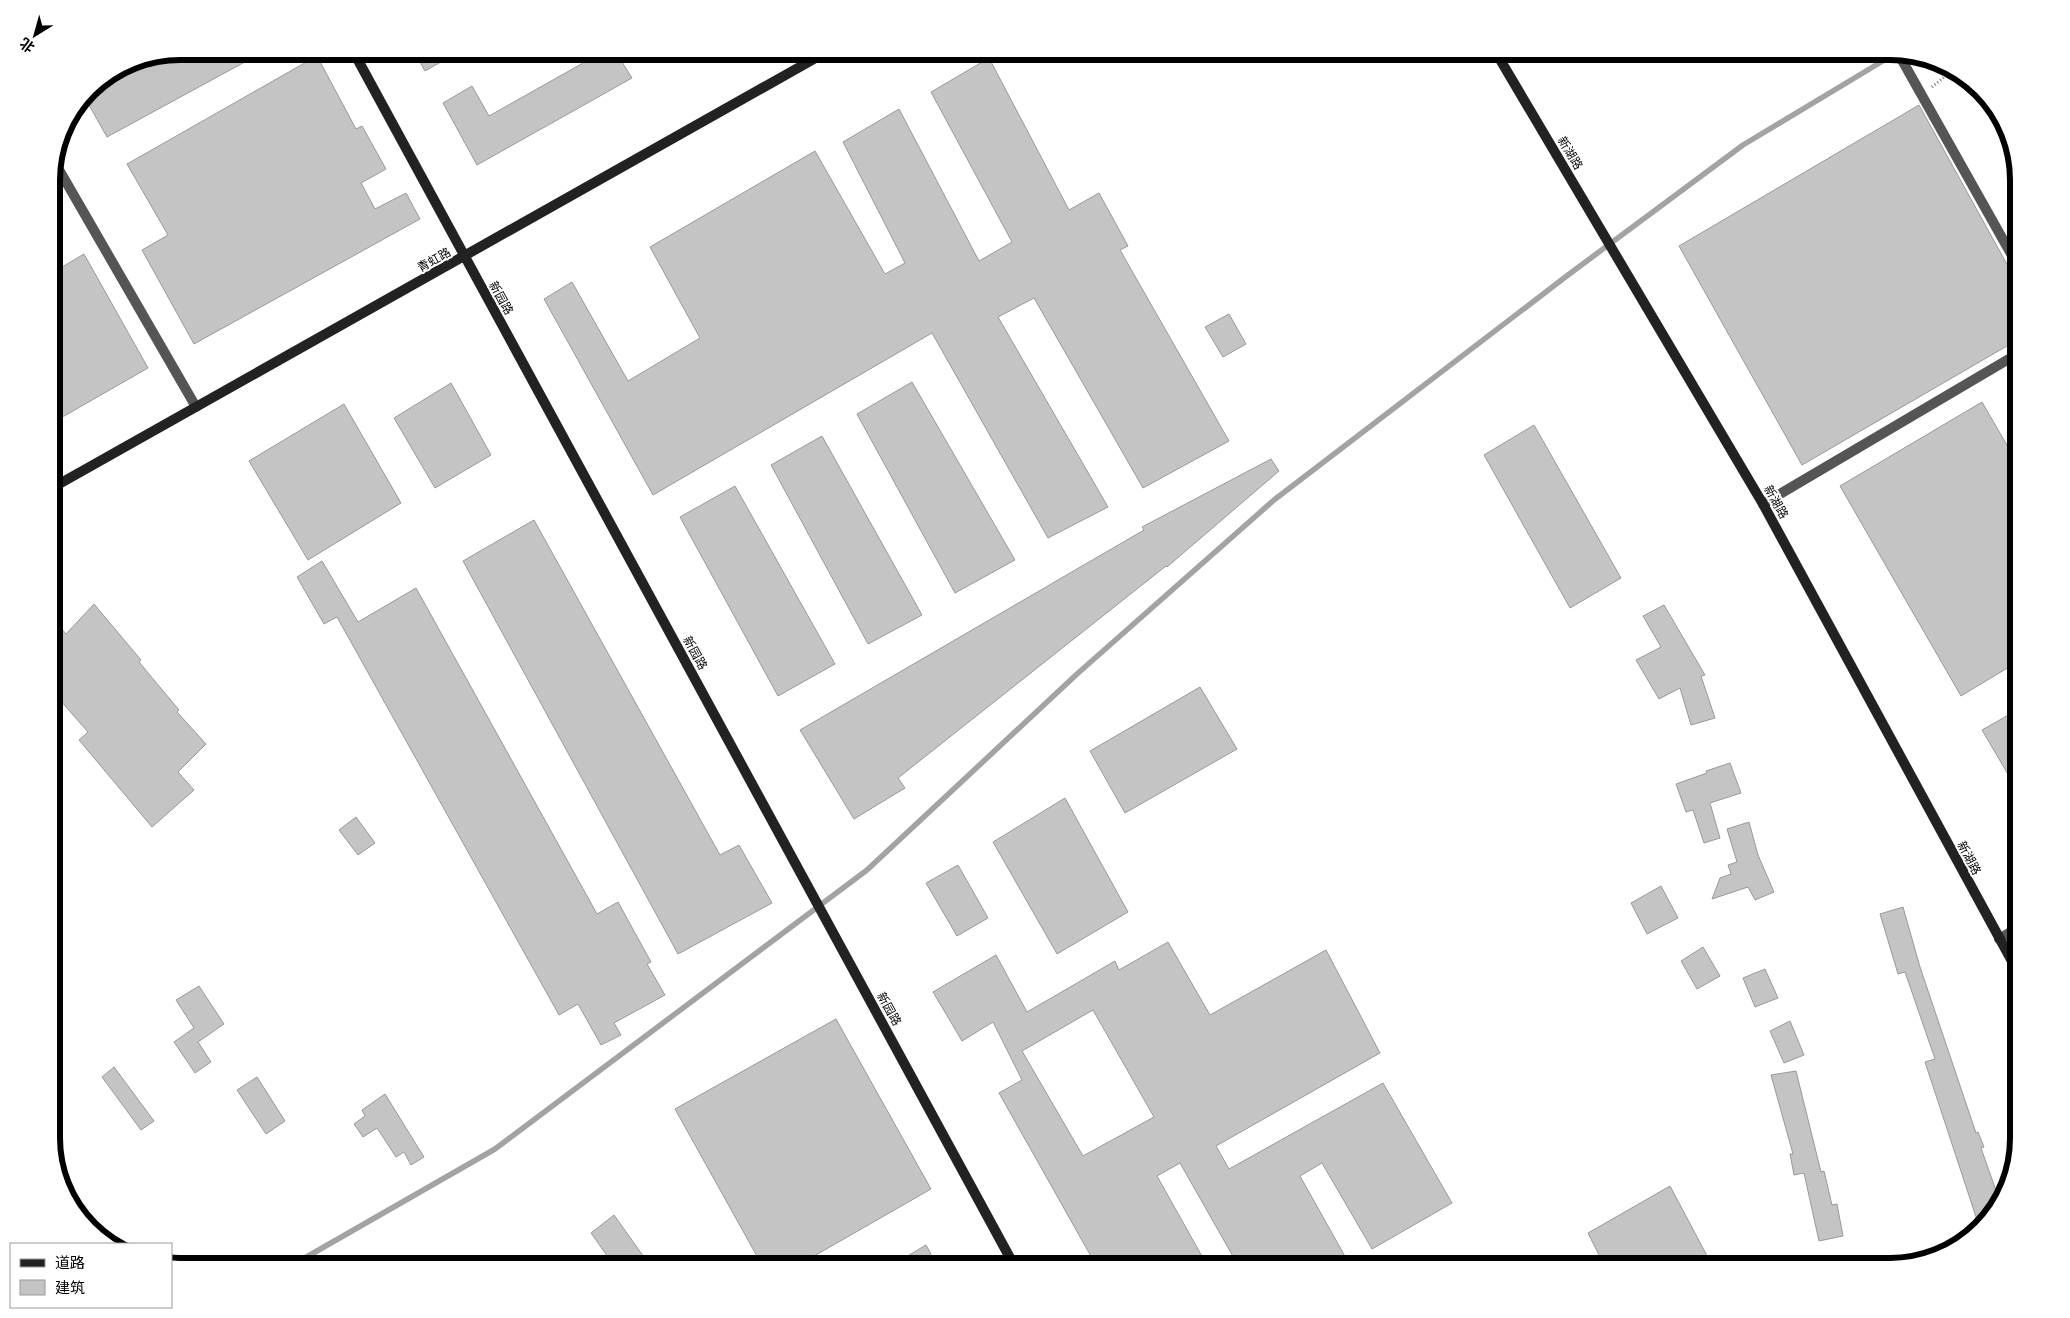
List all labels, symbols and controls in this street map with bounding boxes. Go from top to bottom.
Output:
north arrow [10,10,60,60]
text: 北 [17,34,38,56]
street label: 新湖路 [1555,134,1585,172]
street label: 青虹路 [415,245,453,275]
street label: 新园路 [486,279,516,317]
street label: 新湖路 [1761,483,1791,521]
street label: 新园路 [680,634,710,672]
street label: 新湖路 [1954,839,1984,877]
street label: 新园路 [874,990,904,1028]
legend [10,1243,172,1308]
text: 道路 [55,1254,85,1272]
text: 建筑 [55,1279,85,1297]

